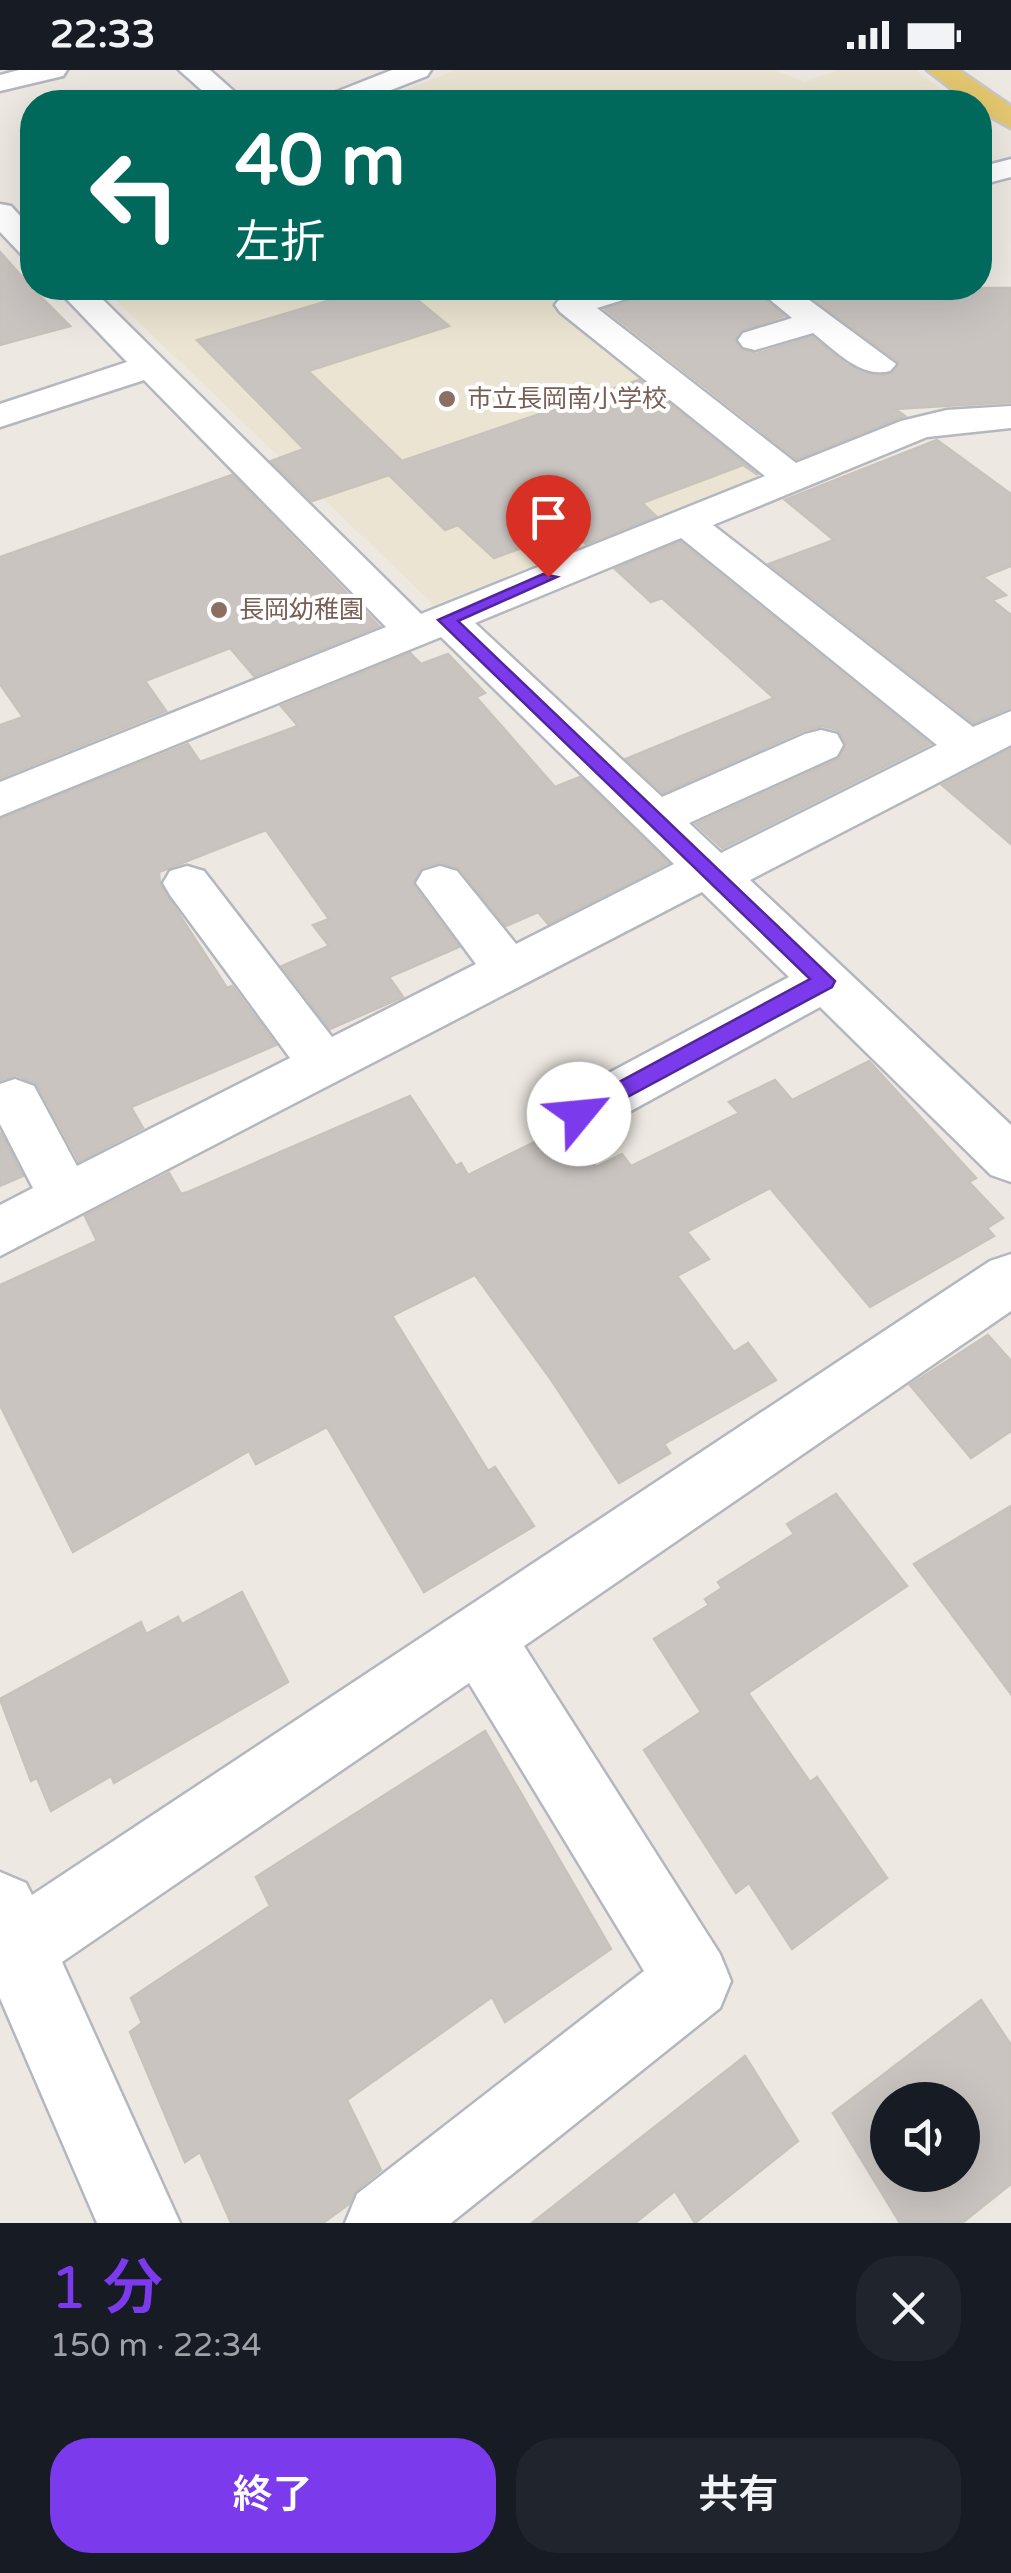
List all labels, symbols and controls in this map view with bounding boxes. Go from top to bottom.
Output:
text: 22:33 [50,12,155,58]
text: 40 m [235,120,405,204]
icon: left [70,130,200,260]
text: 左折 [235,216,325,270]
place label: 市立長岡南小学校 [467,384,667,414]
marker: 市立長岡南小学校 [436,388,458,410]
pin [506,475,591,578]
icon: arrive [521,490,576,545]
place label: 長岡幼稚園 [239,595,364,625]
marker: 長岡幼稚園 [208,599,230,621]
position arrow [527,1062,631,1166]
map controls [870,2082,980,2192]
button: sound [870,2082,980,2192]
text: 1 分 [50,2253,163,2325]
button: close [856,2256,961,2361]
text: 150 m · 22:34 [50,2327,262,2365]
button: 終了 [50,2438,496,2553]
button: 共有 [516,2438,961,2553]

